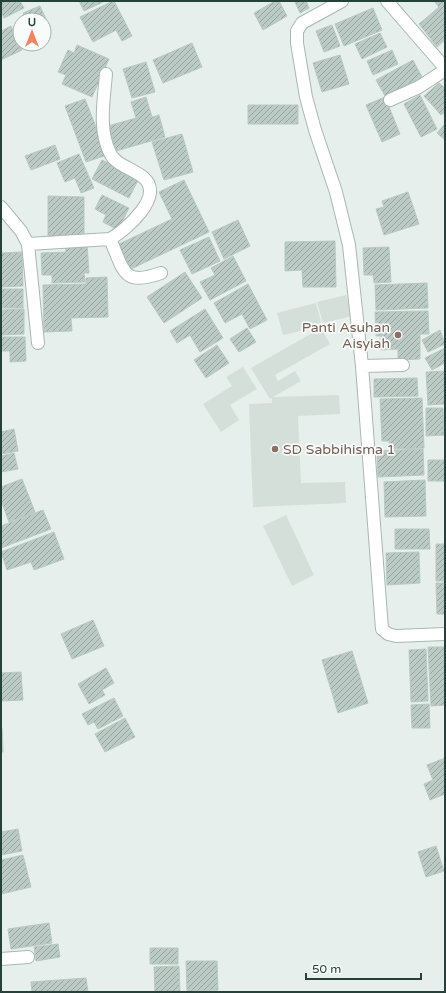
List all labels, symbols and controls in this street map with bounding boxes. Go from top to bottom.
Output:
north arrow [12,12,52,52]
text: U [28,16,36,29]
place label: Panti Asuhan Aisyiah [302,319,390,352]
marker: Panti Asuhan Aisyiah [393,330,403,340]
place label: SD Sabbihisma 1 [283,441,395,458]
marker: SD Sabbihisma 1 [270,444,280,454]
scale bar [306,955,421,981]
text: 50 m [312,962,341,976]

